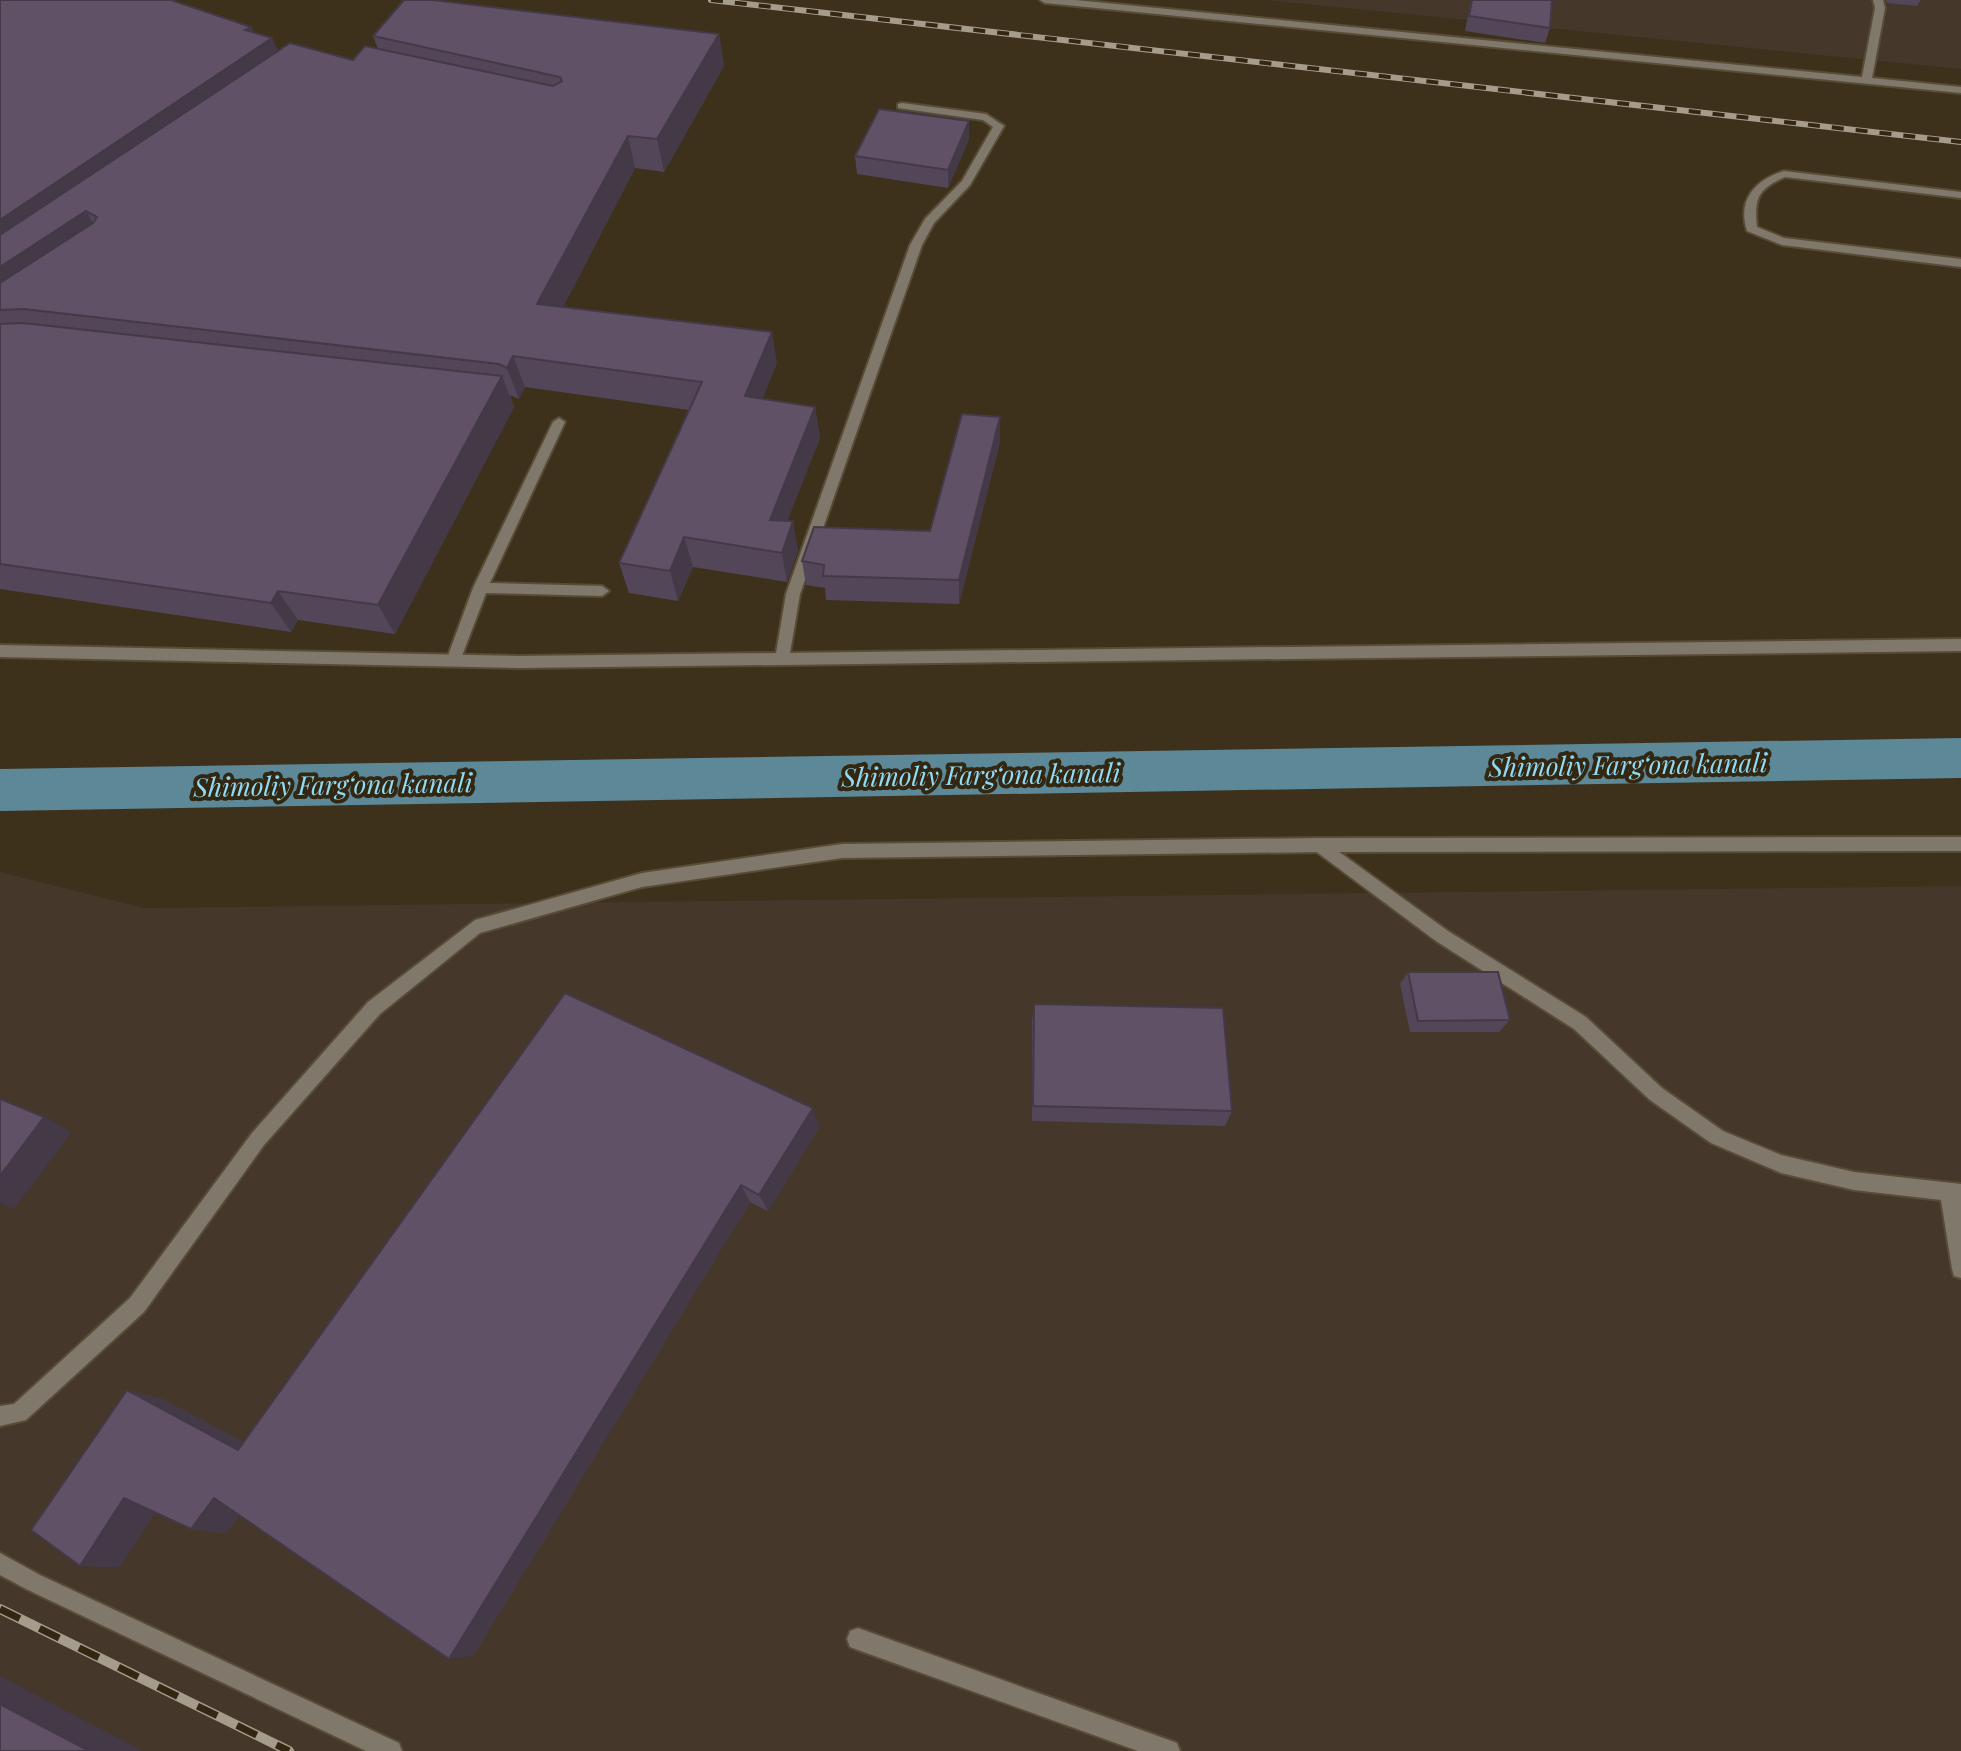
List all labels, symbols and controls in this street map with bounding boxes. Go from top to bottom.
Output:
water label: Shimoliy Fargʻona kanali [1487,744,1769,784]
water label: Shimoliy Fargʻona kanali [840,754,1122,794]
water label: Shimoliy Fargʻona kanali [192,764,474,804]

